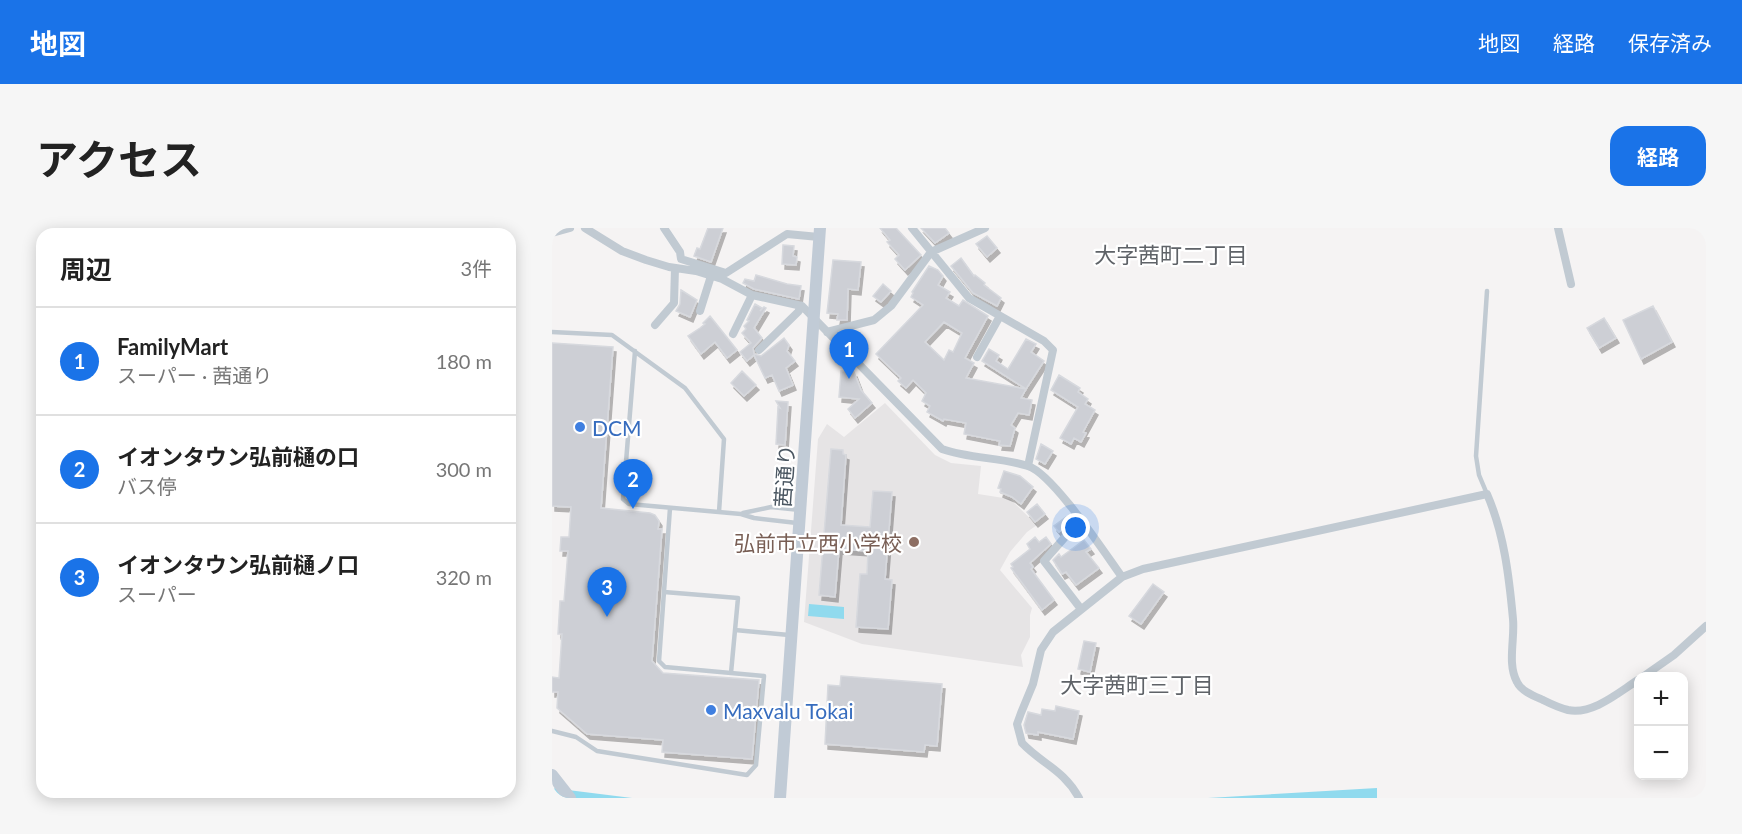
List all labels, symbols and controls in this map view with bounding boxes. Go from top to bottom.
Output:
text: 地図 [30,26,86,60]
text: 地図 [1478,30,1520,55]
text: 経路 [1553,30,1595,55]
text: 保存済み [1628,30,1712,55]
button: 経路 [1610,126,1706,186]
text: アクセス [36,134,202,184]
district label: 大字茜町二丁目 [1094,241,1248,268]
text: 周辺 [60,253,112,285]
text: 3件 [460,256,492,280]
pin: 1 [830,330,868,379]
text: FamilyMart [117,333,228,360]
text: 1 [74,349,85,373]
text: 180 m [436,349,492,373]
text: スーパー · 茜通り [117,363,272,387]
place label: DCM [592,415,642,440]
marker: DCM [573,420,587,434]
text: イオンタウン弘前樋の口 [117,443,359,470]
street label: 茜通り [769,444,799,508]
text: 2 [74,457,85,481]
text: 300 m [436,457,492,481]
pin: 2 [614,460,652,509]
text: バス停 [117,474,177,498]
your location [1061,513,1090,542]
place label: 弘前市立西小学校 [734,530,902,555]
marker: 弘前市立西小学校 [907,535,921,549]
text: イオンタウン弘前樋ノ口 [117,551,359,578]
text: 3 [74,565,85,589]
text: 320 m [436,565,492,589]
pin: 3 [588,568,626,617]
text: スーパー [117,582,197,606]
district label: 大字茜町三丁目 [1060,671,1214,698]
map controls [1634,672,1688,780]
button: + [1634,672,1688,726]
place label: Maxvalu Tokai [723,698,853,723]
marker: Maxvalu Tokai [704,703,718,717]
button: − [1634,726,1688,780]

